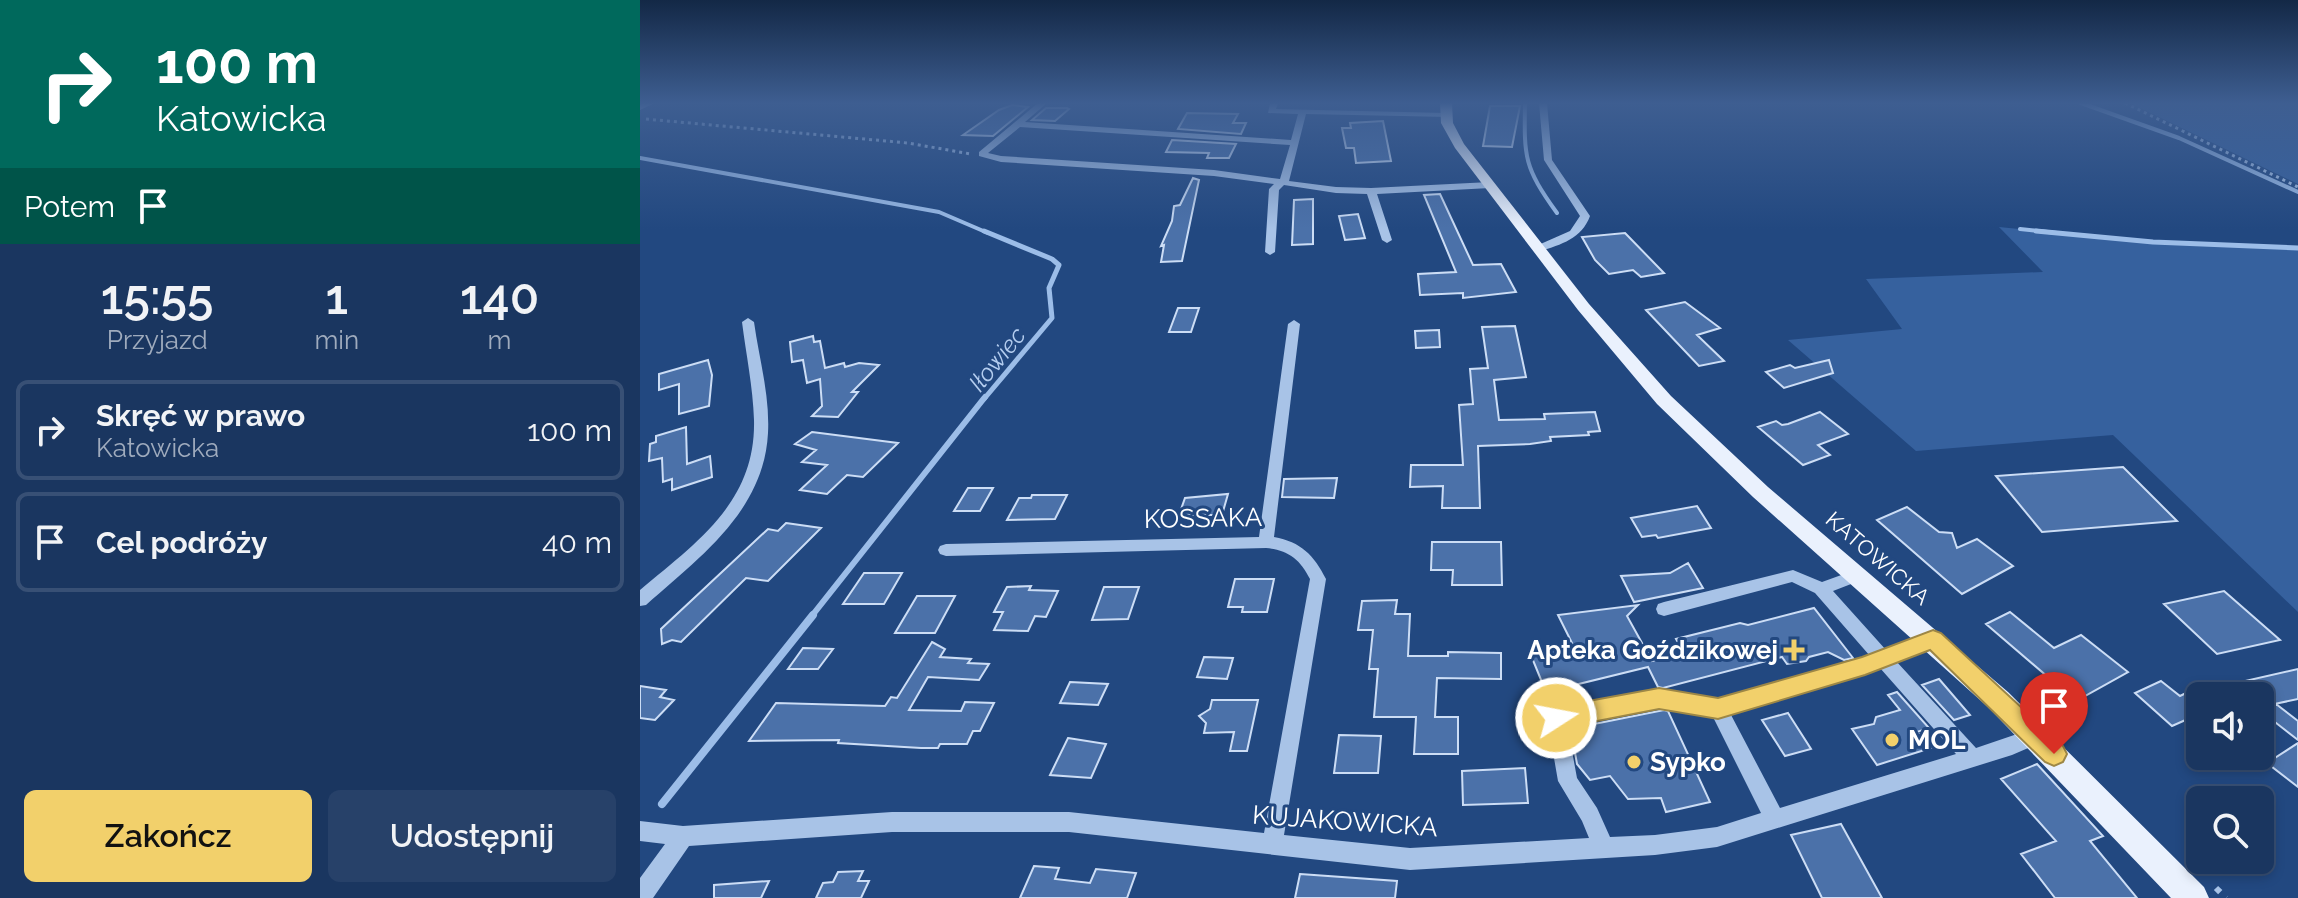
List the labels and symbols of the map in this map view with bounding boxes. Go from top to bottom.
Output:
water label: Iłowiec [962,321,1032,397]
street label: KOSSAKA [1144,502,1263,534]
street label: KATOWICKA [1821,506,1935,610]
place label: Apteka Goździkowej [1527,635,1778,665]
marker: Apteka Goździkowej [1785,641,1803,659]
pin [2020,672,2088,754]
position arrow [1514,676,1598,760]
place label: MOL [1908,725,1965,755]
marker: MOL [1883,731,1901,749]
place label: Sypko [1650,747,1726,777]
marker: Sypko [1625,753,1643,771]
street label: KUJAKOWICKA [1251,800,1439,842]

